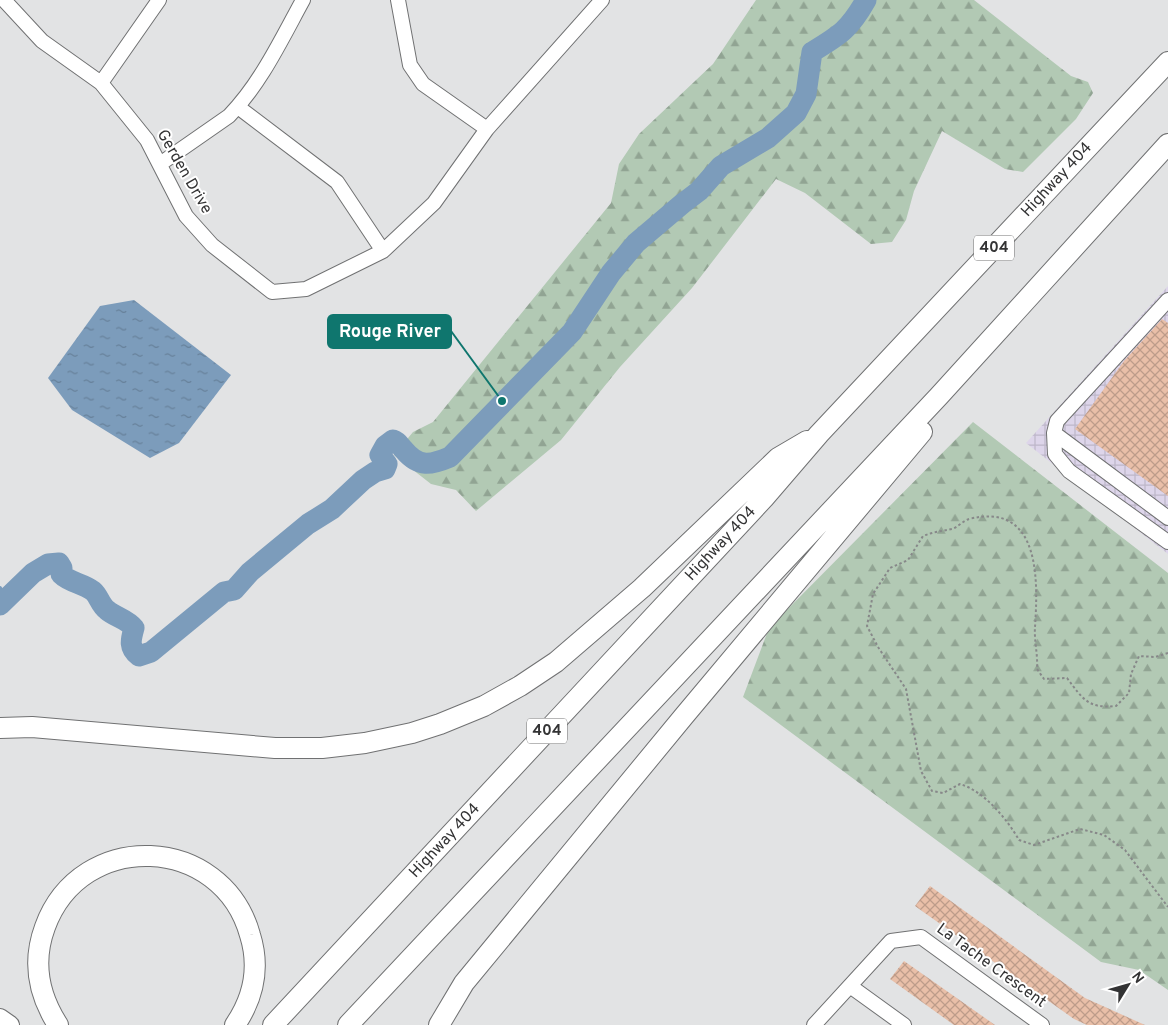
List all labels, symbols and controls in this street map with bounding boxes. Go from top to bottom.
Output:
street label: Gerden Drive [152,126,216,218]
street label: Highway 404 [1017,138,1097,222]
road number: 404 [974,236,1014,260]
callout: Rouge River [328,315,451,348]
text: Rouge River [339,321,442,344]
street label: Highway 404 [681,502,761,586]
road number: 404 [527,718,567,744]
street label: Highway 404 [405,799,485,883]
street label: La Tache Crescent [932,919,1050,1013]
north arrow [1103,960,1153,1010]
text: N [1127,969,1147,987]

